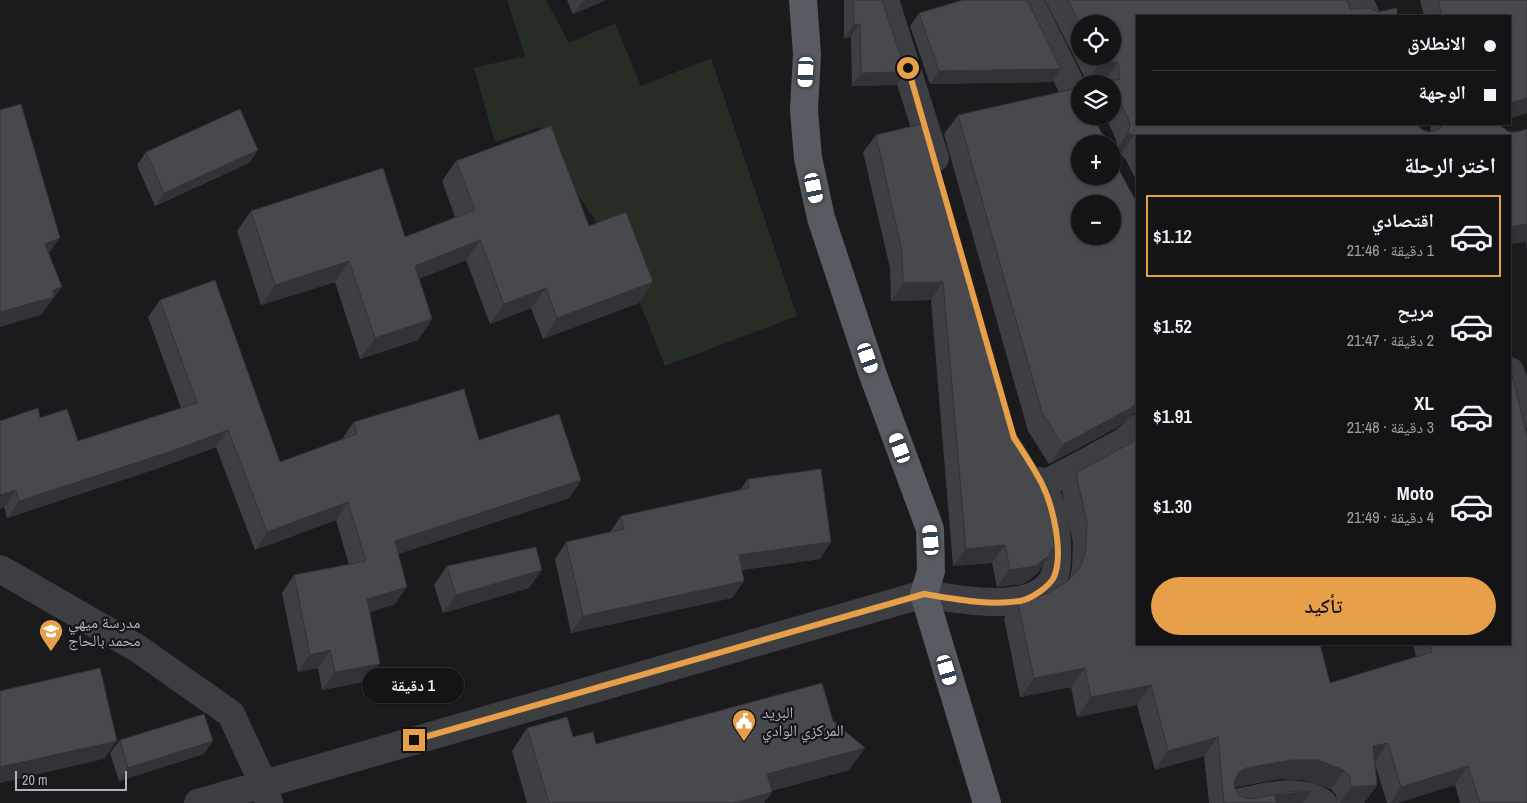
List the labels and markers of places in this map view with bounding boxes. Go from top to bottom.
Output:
place label: مدرسة ميهي محمد بالحاج [68,611,141,651]
school or university icon: مدرسة ميهي محمد بالحاج [38,618,64,652]
place label: البريد المركزي الوادي [762,701,844,743]
public building icon: البريد المركزي الوادي [731,708,757,742]

